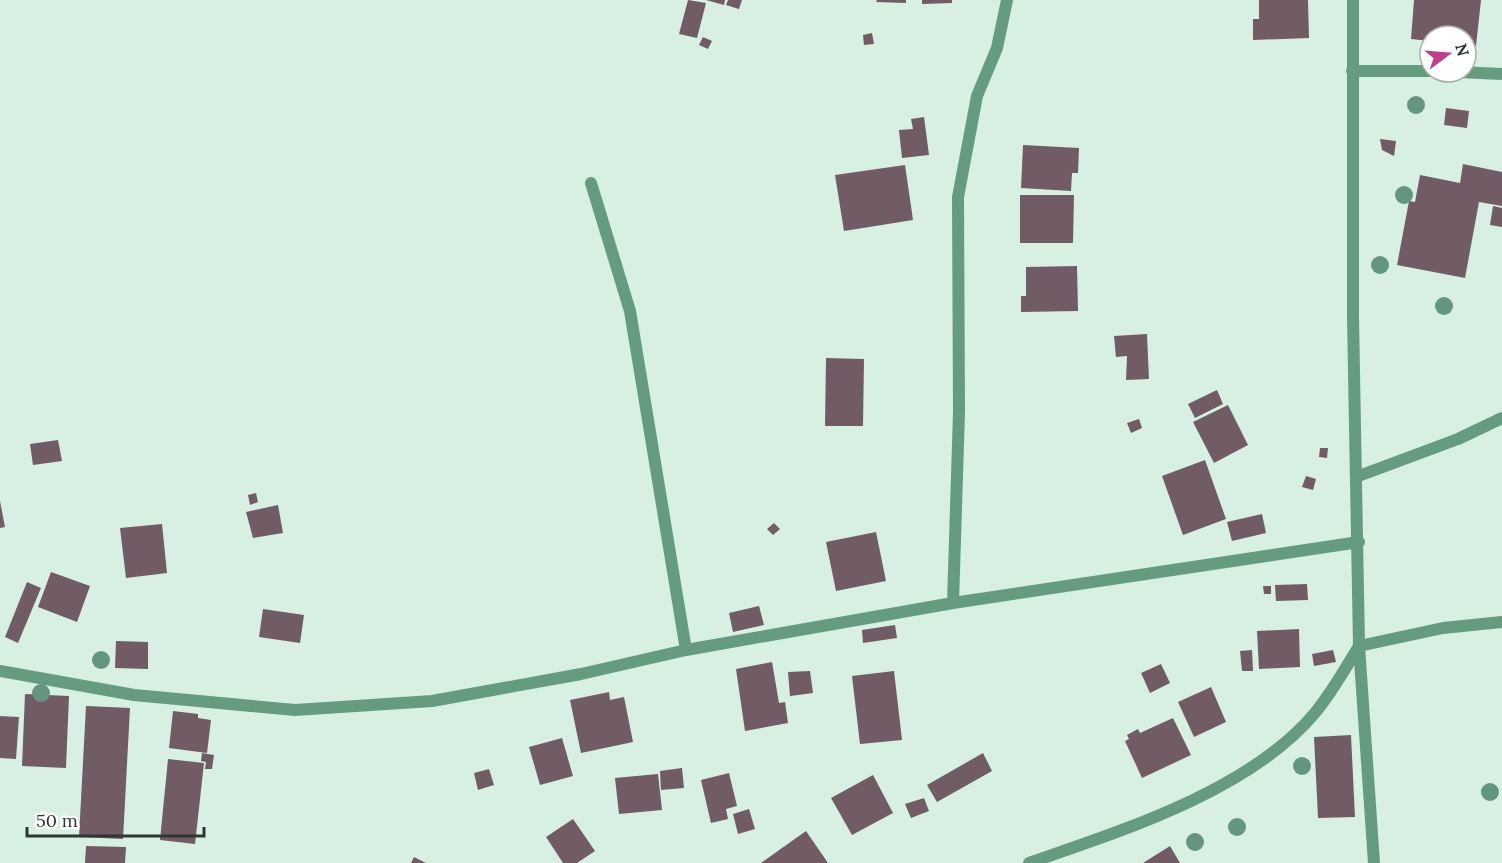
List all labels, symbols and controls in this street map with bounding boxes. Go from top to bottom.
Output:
north arrow [1418,24,1478,84]
text: N [1451,41,1474,59]
scale bar [27,800,204,838]
text: 50 m [36,809,78,832]

